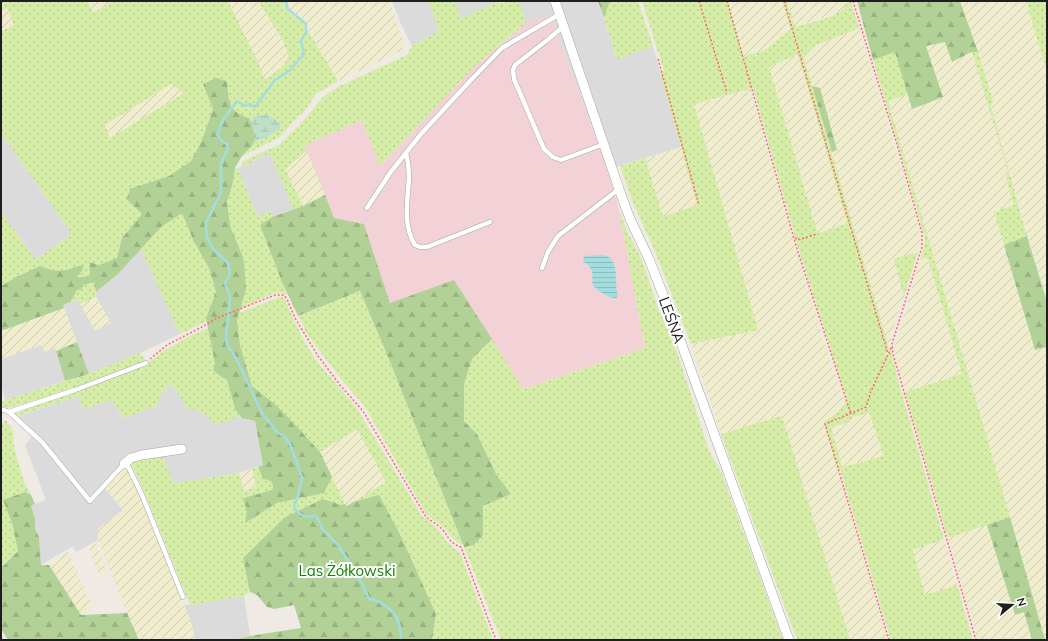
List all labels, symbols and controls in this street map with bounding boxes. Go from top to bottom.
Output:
street label: LEŚNA [655,294,689,346]
park label: Las Żółkowski [299,561,396,580]
north arrow [992,585,1032,625]
text: N [1014,596,1029,608]

